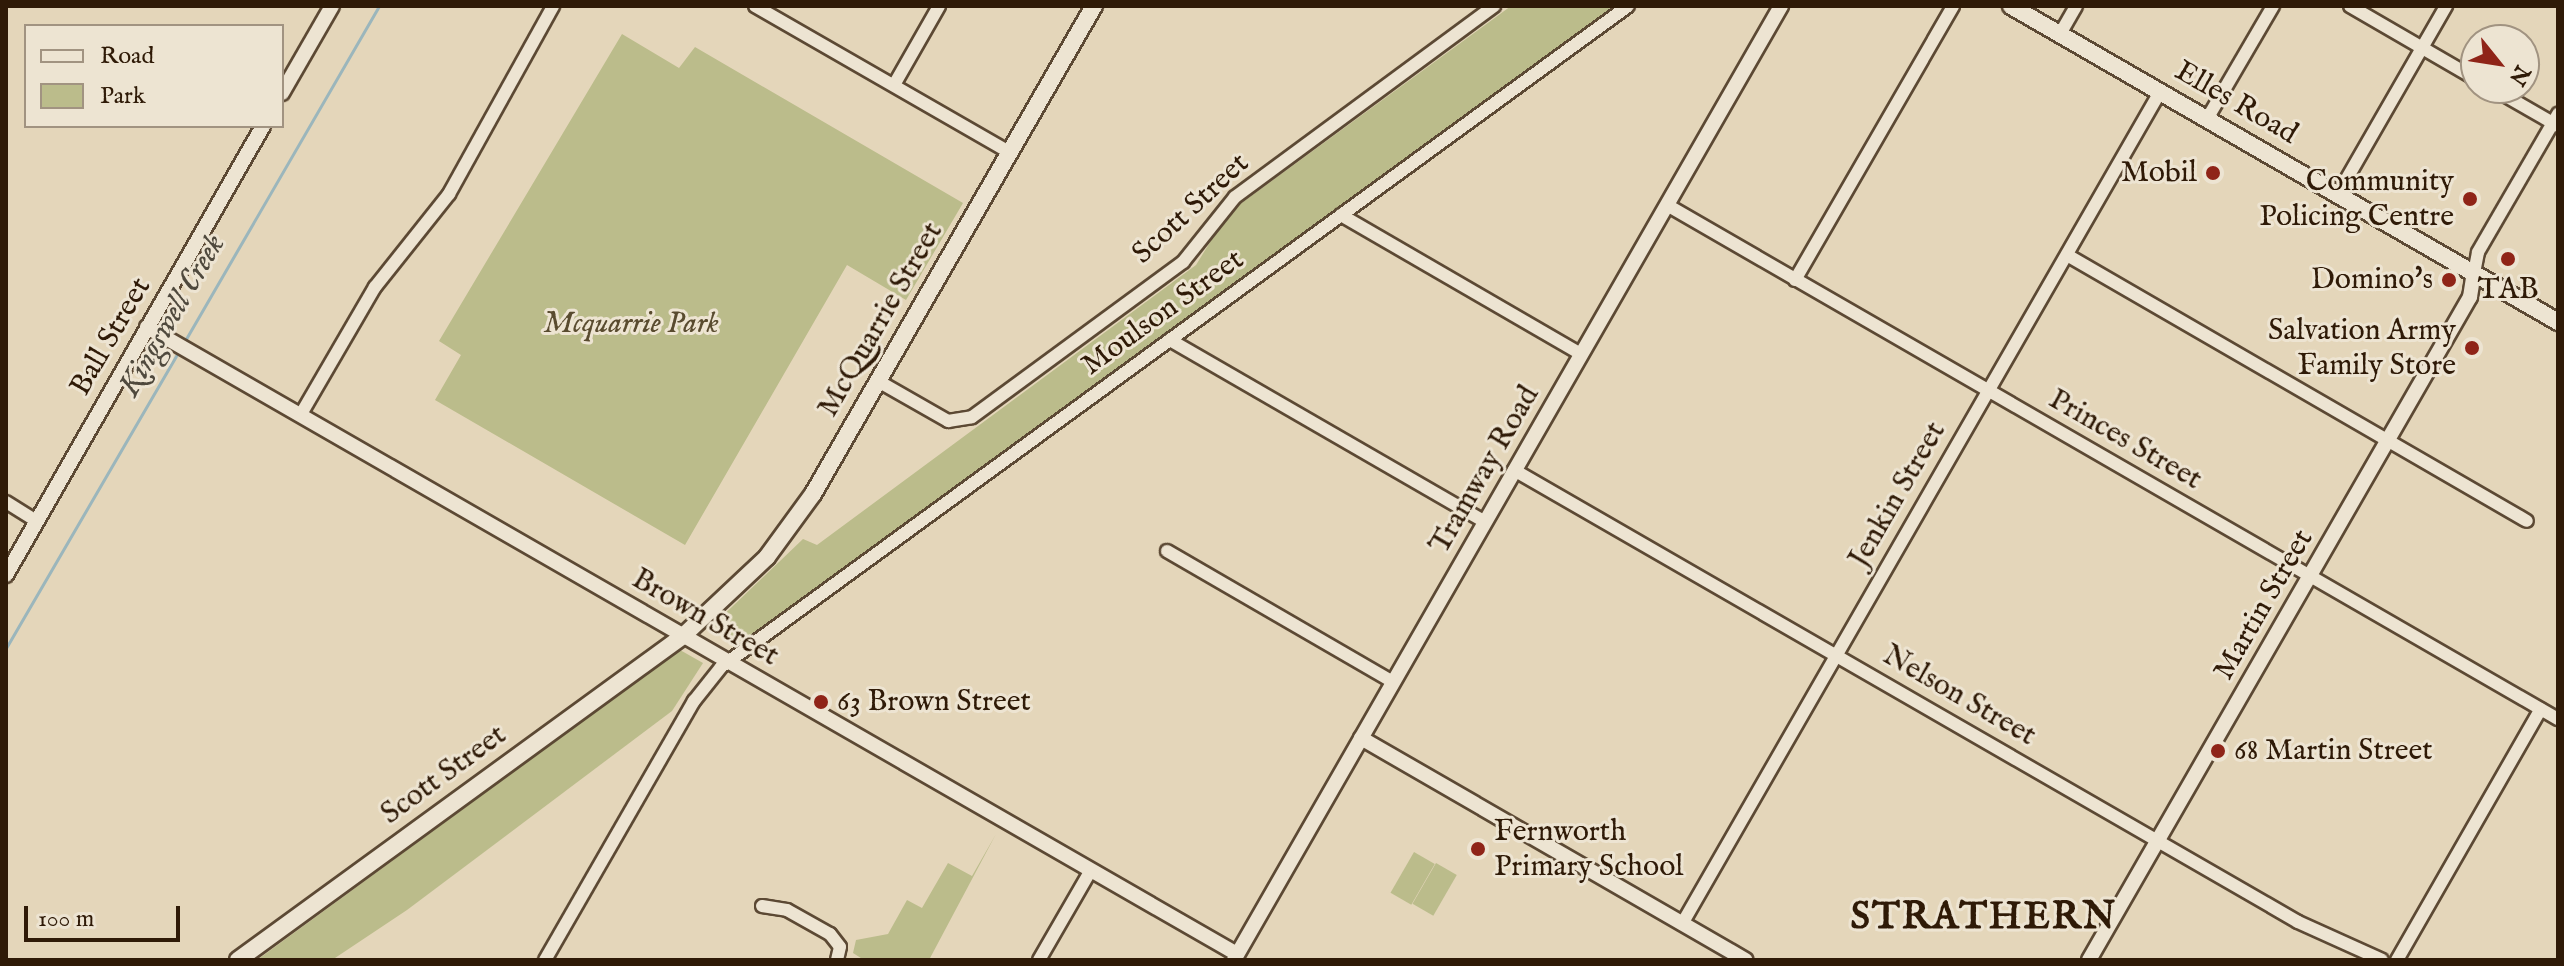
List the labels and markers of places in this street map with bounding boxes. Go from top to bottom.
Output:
place label: Mobil [2121,155,2197,191]
marker: Mobil [2204,164,2222,182]
place label: Community Policing Centre [2259,164,2454,234]
marker: Community Policing Centre [2461,190,2479,208]
marker: TAB [2499,250,2517,268]
place label: Domino's [2311,262,2433,298]
marker: Domino's [2440,271,2458,289]
place label: TAB [2477,272,2539,308]
place label: Salvation Army Family Store [2268,313,2456,384]
marker: Salvation Army Family Store [2463,339,2481,357]
place label: 63 Brown Street [837,684,1031,720]
marker: 63 Brown Street [812,693,830,711]
place label: 68 Martin Street [2234,733,2433,769]
marker: 68 Martin Street [2209,742,2227,760]
place label: Fernworth Primary School [1494,814,1683,884]
marker: Fernworth Primary School [1469,840,1487,858]

